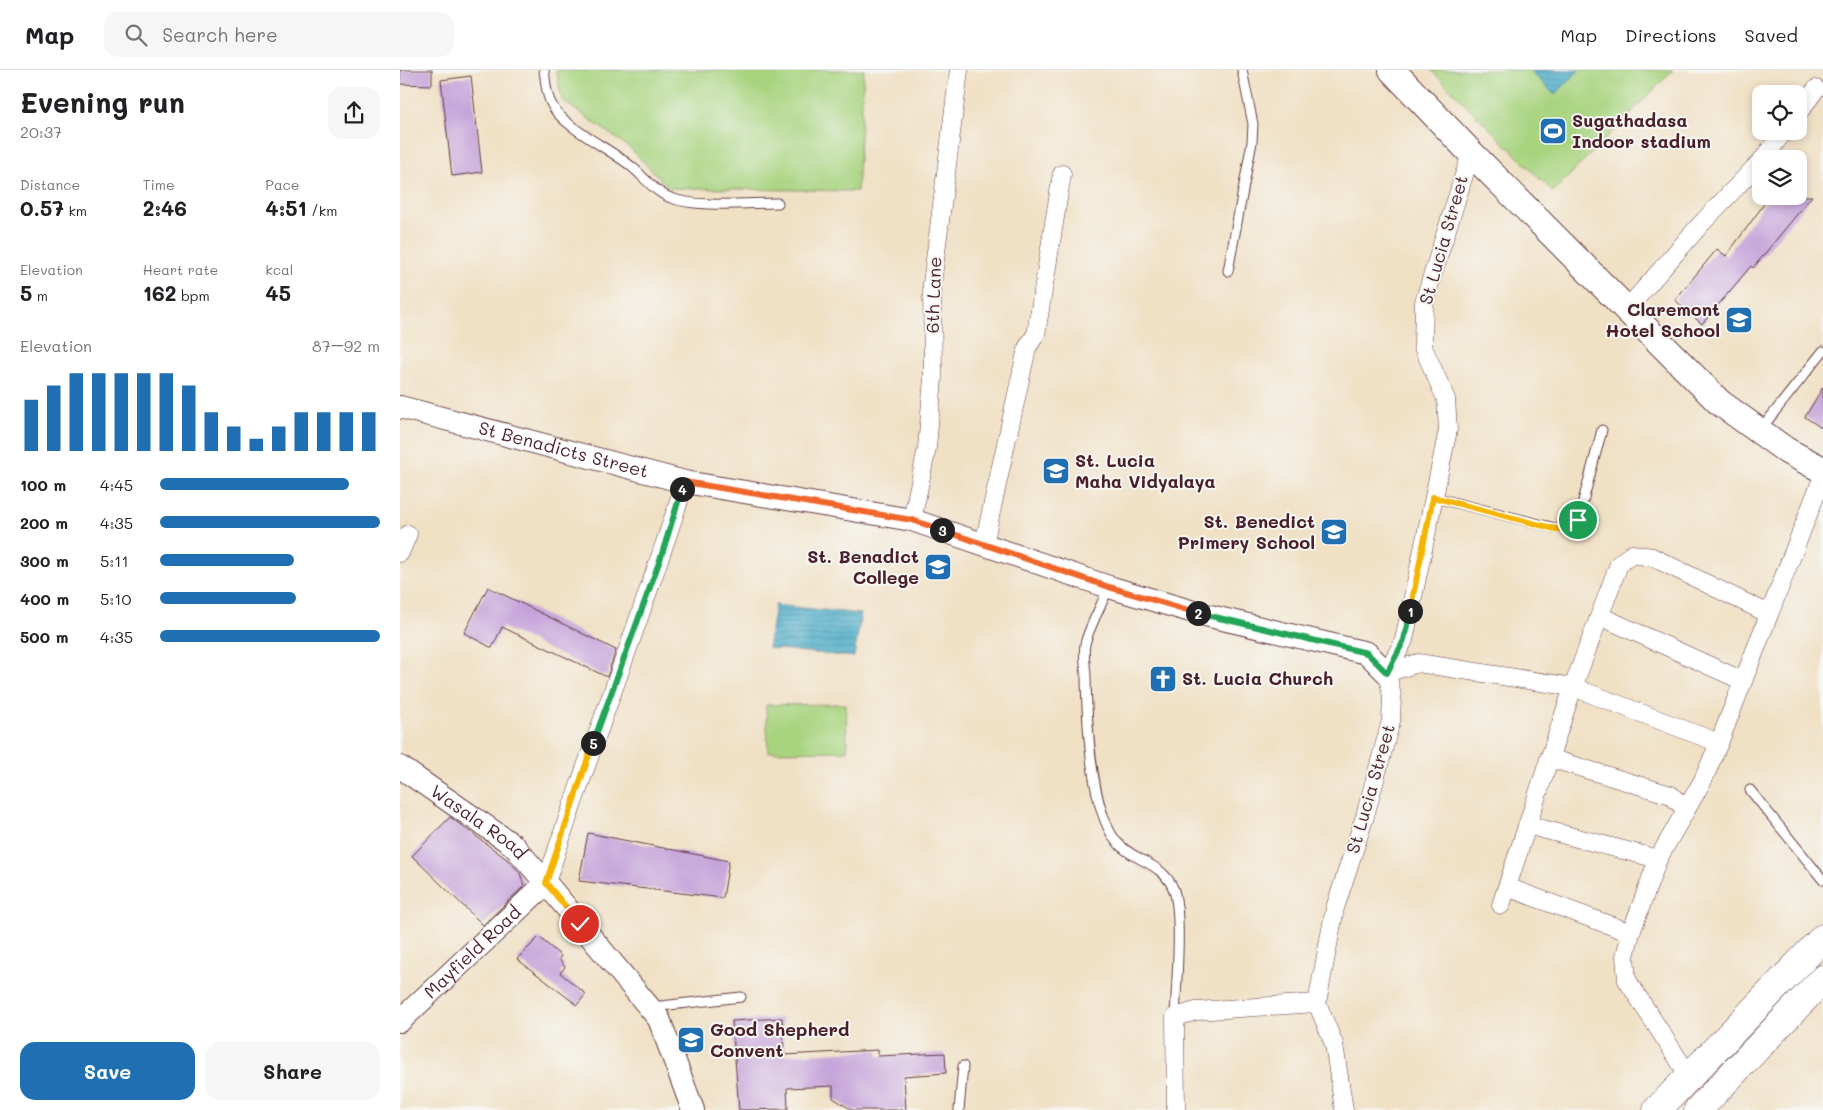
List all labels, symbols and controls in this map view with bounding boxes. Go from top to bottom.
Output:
search box [104,12,454,57]
text: Map [25,19,74,50]
icon: search [122,21,150,49]
text: Search here [162,22,278,47]
text: Map [1560,23,1597,47]
text: Directions [1625,23,1717,47]
text: Saved [1745,23,1798,47]
text: Evening run [20,84,185,120]
map controls [1752,85,1807,205]
button: locate [1752,85,1807,140]
button: share [328,87,380,139]
place label: Sugathadasa Indoor stadium [1572,108,1711,153]
sports icon: Sugathadasa Indoor stadium [1538,116,1568,146]
text: 20:37 [20,121,62,142]
button: layers [1752,150,1807,205]
street label: St Lucia Street [1413,172,1473,307]
text: Distance [20,175,80,194]
text: Time [143,175,175,194]
text: Pace [265,175,300,194]
text: 0.57 [20,194,64,221]
text: 2:46 [143,194,187,221]
text: 4:51 [265,194,307,221]
text: km [64,201,87,220]
text: /km [307,201,337,220]
street label: 6th Lane [920,256,946,334]
text: Elevation [20,260,83,279]
text: Heart rate [143,260,218,279]
text: kcal [265,260,293,279]
text: 5 [20,279,32,306]
text: 162 [143,279,176,306]
text: 45 [265,279,291,306]
text: m [32,286,48,305]
text: bpm [176,286,210,305]
place label: Claremont Hotel School [1605,297,1720,342]
school or university icon: Claremont Hotel School [1724,305,1754,335]
text: Elevation [20,335,92,356]
text: 87–92 m [312,335,380,356]
street label: St Benadicts Street [476,415,651,483]
place label: St. Lucia Maha Vidyalaya [1075,448,1216,493]
school or university icon: St. Lucia Maha Vidyalaya [1041,456,1071,486]
text: 100 m [20,474,66,495]
text: 4:45 [100,474,133,495]
pin: 4 [670,476,694,502]
text: 4 [678,480,687,499]
pin [1557,499,1599,541]
icon: arrive [1564,506,1592,534]
place label: St. Benedict Primery School [1177,509,1315,554]
text: 200 m [20,512,68,533]
text: 4:35 [100,512,133,533]
school or university icon: St. Benedict Primery School [1319,517,1349,547]
pin: 3 [930,518,954,542]
text: 3 [938,521,947,540]
place label: St. Benadict College [807,544,919,589]
text: 300 m [20,550,69,571]
text: 5:11 [100,550,129,571]
school or university icon: St. Benadict College [923,552,953,582]
text: 400 m [20,588,69,609]
text: 5:10 [100,588,131,609]
pin: 1 [1398,598,1422,624]
pin: 2 [1186,600,1210,626]
text: 1 [1407,602,1414,621]
text: 2 [1195,604,1202,623]
text: 500 m [20,626,68,647]
text: 4:35 [100,626,133,647]
church icon: St. Lucia Church [1148,664,1178,694]
place label: St. Lucia Church [1182,666,1333,690]
street label: St Lucia Street [1340,721,1400,856]
pin: 5 [580,730,606,756]
text: 5 [589,734,598,753]
street label: Wasala Road [426,779,533,864]
street label: Mayfield Road [418,900,526,1003]
pin [559,903,601,945]
icon: check [566,910,594,938]
place label: Good Shepherd Convent [710,1017,849,1062]
school or university icon: Good Shepherd Convent [676,1025,706,1055]
button: Save [20,1042,195,1100]
button: Share [205,1042,380,1100]

